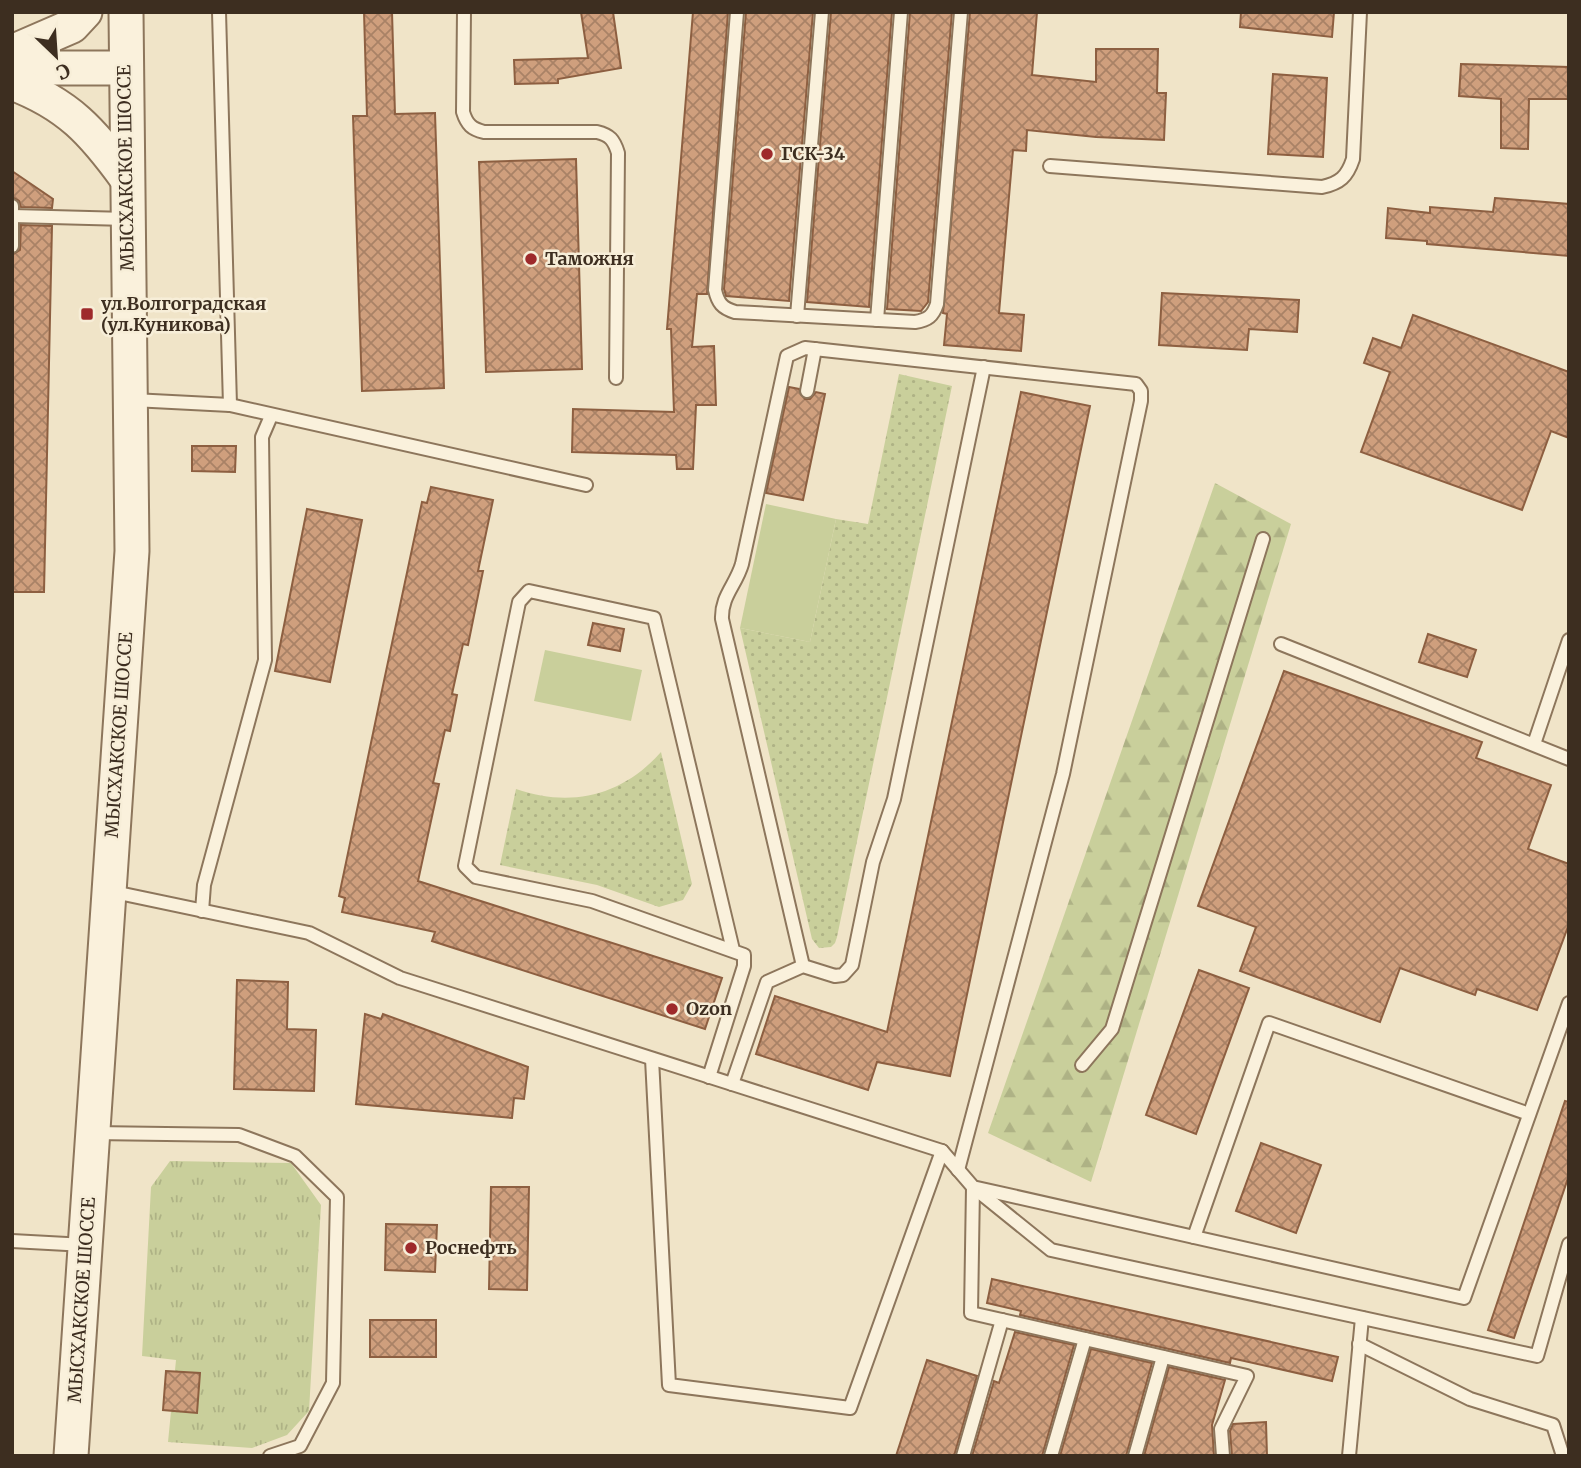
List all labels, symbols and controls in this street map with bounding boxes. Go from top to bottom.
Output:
north arrow [21,21,91,91]
text: С [52,58,74,85]
street label: МЫСХАКСКОЕ ШОССЕ [112,64,139,271]
place label: ГСК-34 [781,142,846,165]
marker: ГСК-34 [759,146,775,162]
place label: Таможня [545,247,634,270]
marker: Таможня [523,251,539,267]
place label: ул.Волгоградская (ул.Куникова) [101,292,266,336]
marker: ул.Волгоградская (ул.Куникова) [79,306,95,322]
street label: МЫСХАКСКОЕ ШОССЕ [100,631,137,839]
place label: Ozon [686,997,732,1020]
marker: Ozon [664,1001,680,1017]
street label: МЫСХАКСКОЕ ШОССЕ [63,1196,100,1404]
place label: Роснефть [425,1236,517,1259]
marker: Роснефть [403,1240,419,1256]

